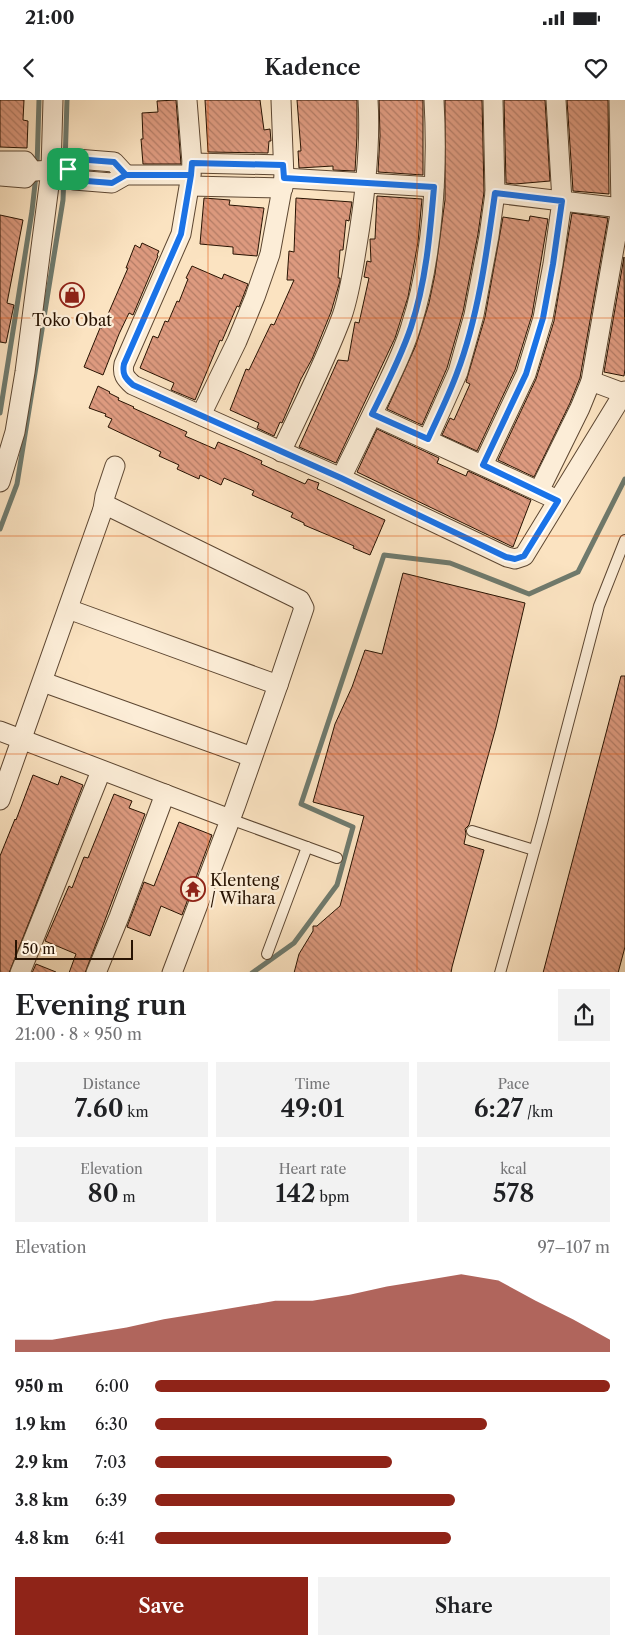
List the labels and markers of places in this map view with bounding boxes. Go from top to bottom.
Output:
pin [47,148,89,190]
shop icon: Toko Obat [59,282,85,308]
place label: Toko Obat [32,310,112,330]
place label: Klenteng / Wihara [210,870,280,908]
temple icon: Klenteng / Wihara [180,876,206,902]

